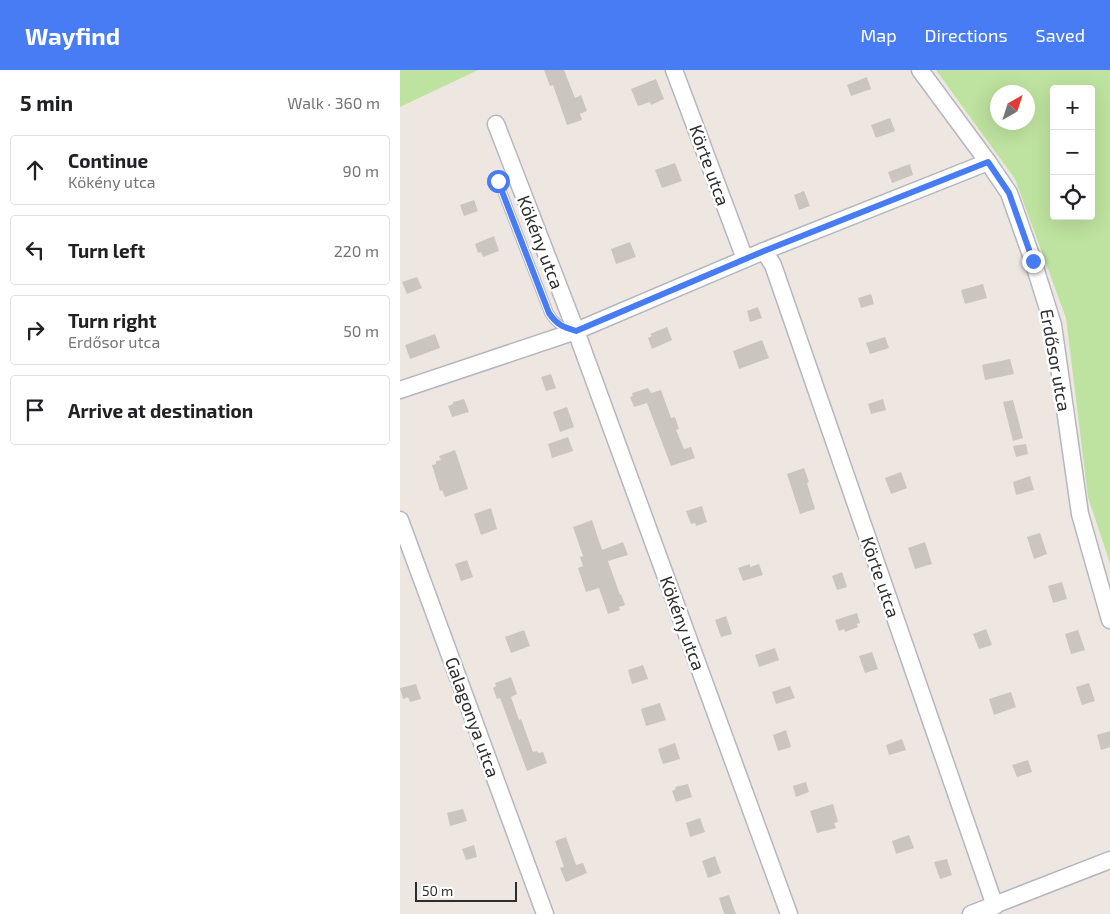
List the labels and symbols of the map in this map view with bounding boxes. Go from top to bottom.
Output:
north arrow [990,85,1035,130]
street label: Körte utca [685,122,735,208]
route start [487,170,510,193]
street label: Kökény utca [513,192,569,292]
route end [1022,250,1045,273]
street label: Erdősor utca [1036,307,1076,413]
street label: Körte utca [857,534,905,620]
street label: Kökény utca [656,573,710,673]
street label: Galagonya utca [441,654,505,780]
scale bar [415,879,518,902]

